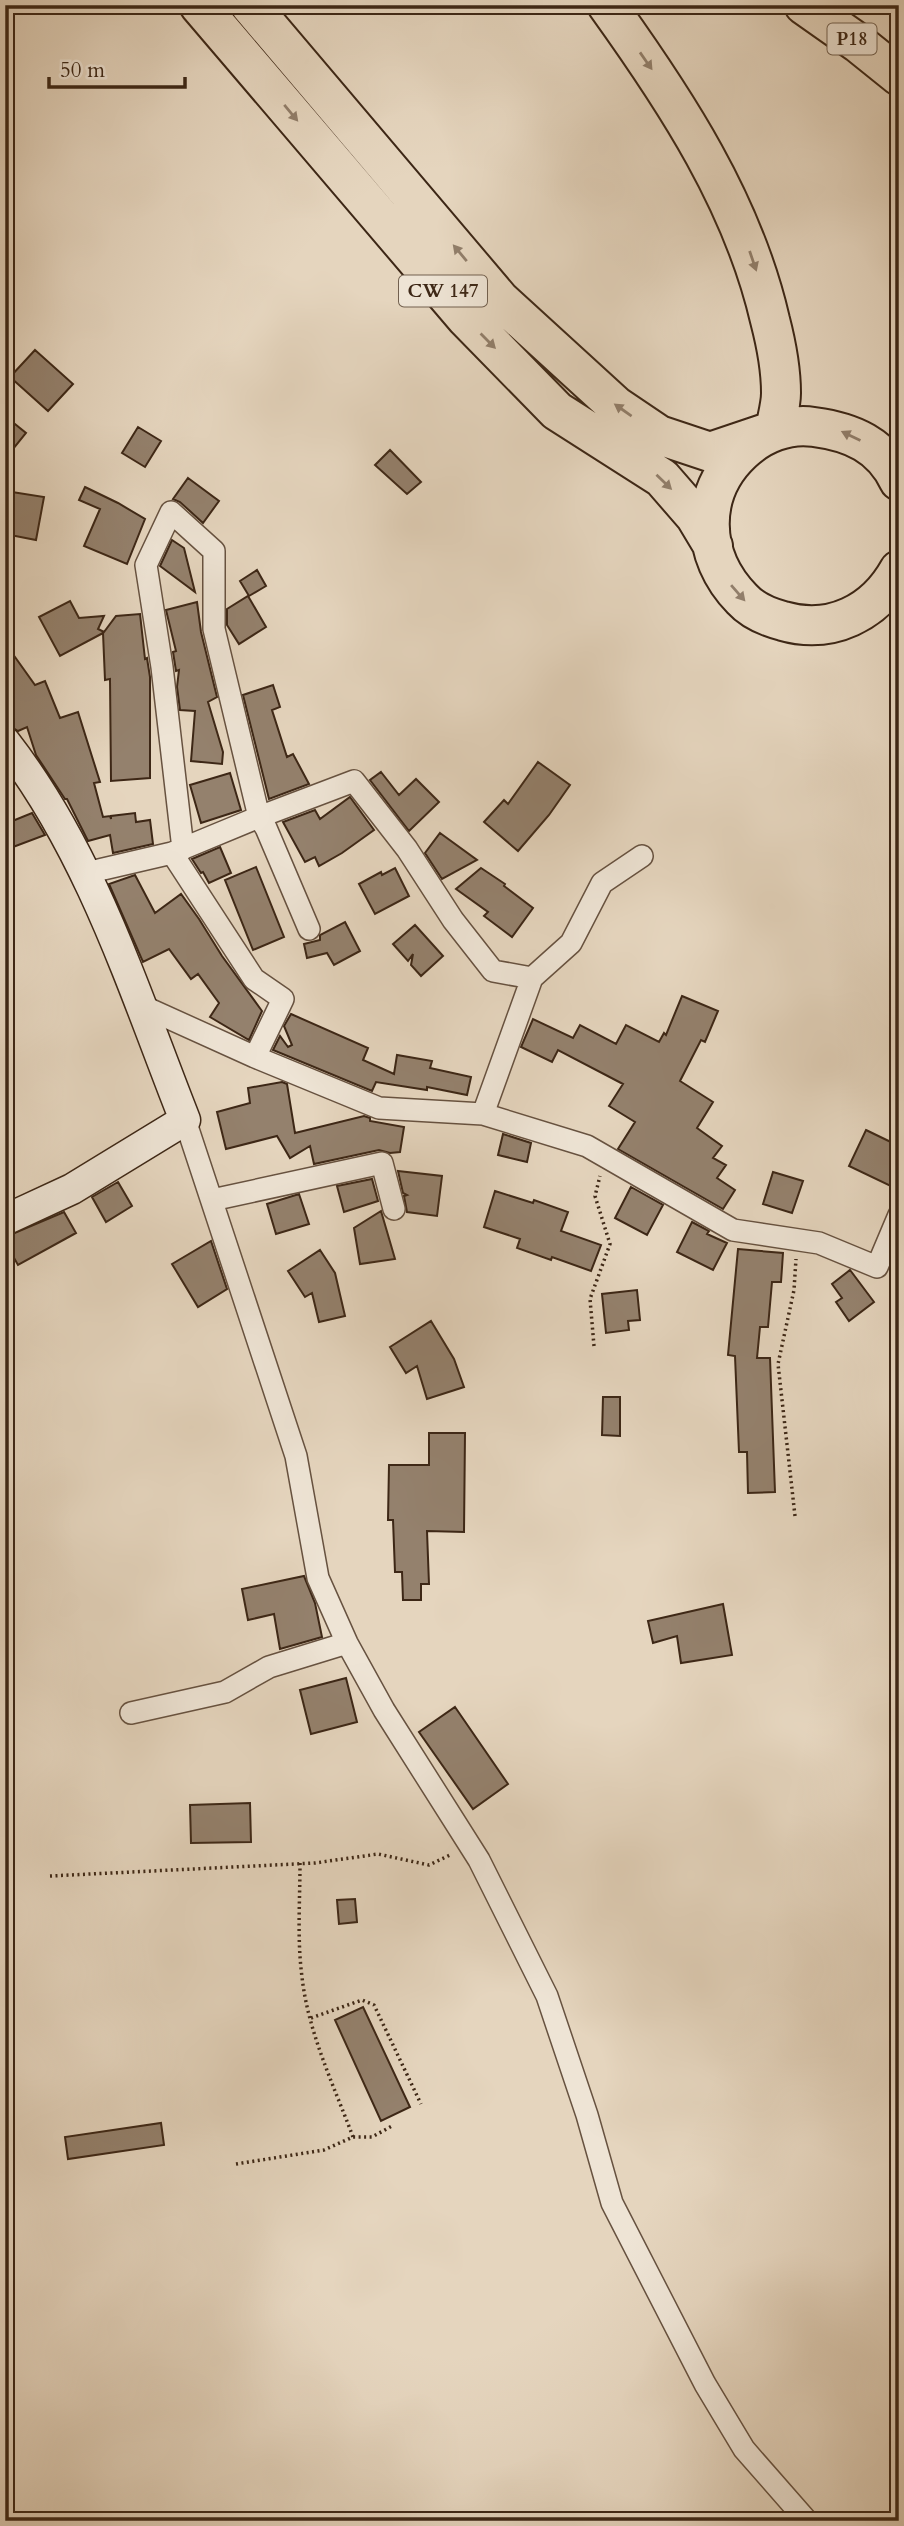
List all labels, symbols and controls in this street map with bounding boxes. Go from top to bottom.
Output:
road number: P18 [828,23,876,54]
scale bar [49,46,186,90]
one-way arrow [639,52,653,70]
text: 50 m [60,56,105,85]
one-way arrow [283,104,299,122]
one-way arrow [453,244,468,261]
one-way arrow [748,250,759,271]
road number: CW 147 [399,276,487,306]
one-way arrow [480,332,497,349]
one-way arrow [614,403,632,417]
one-way arrow [841,430,861,441]
one-way arrow [656,474,673,491]
one-way arrow [730,584,746,602]

